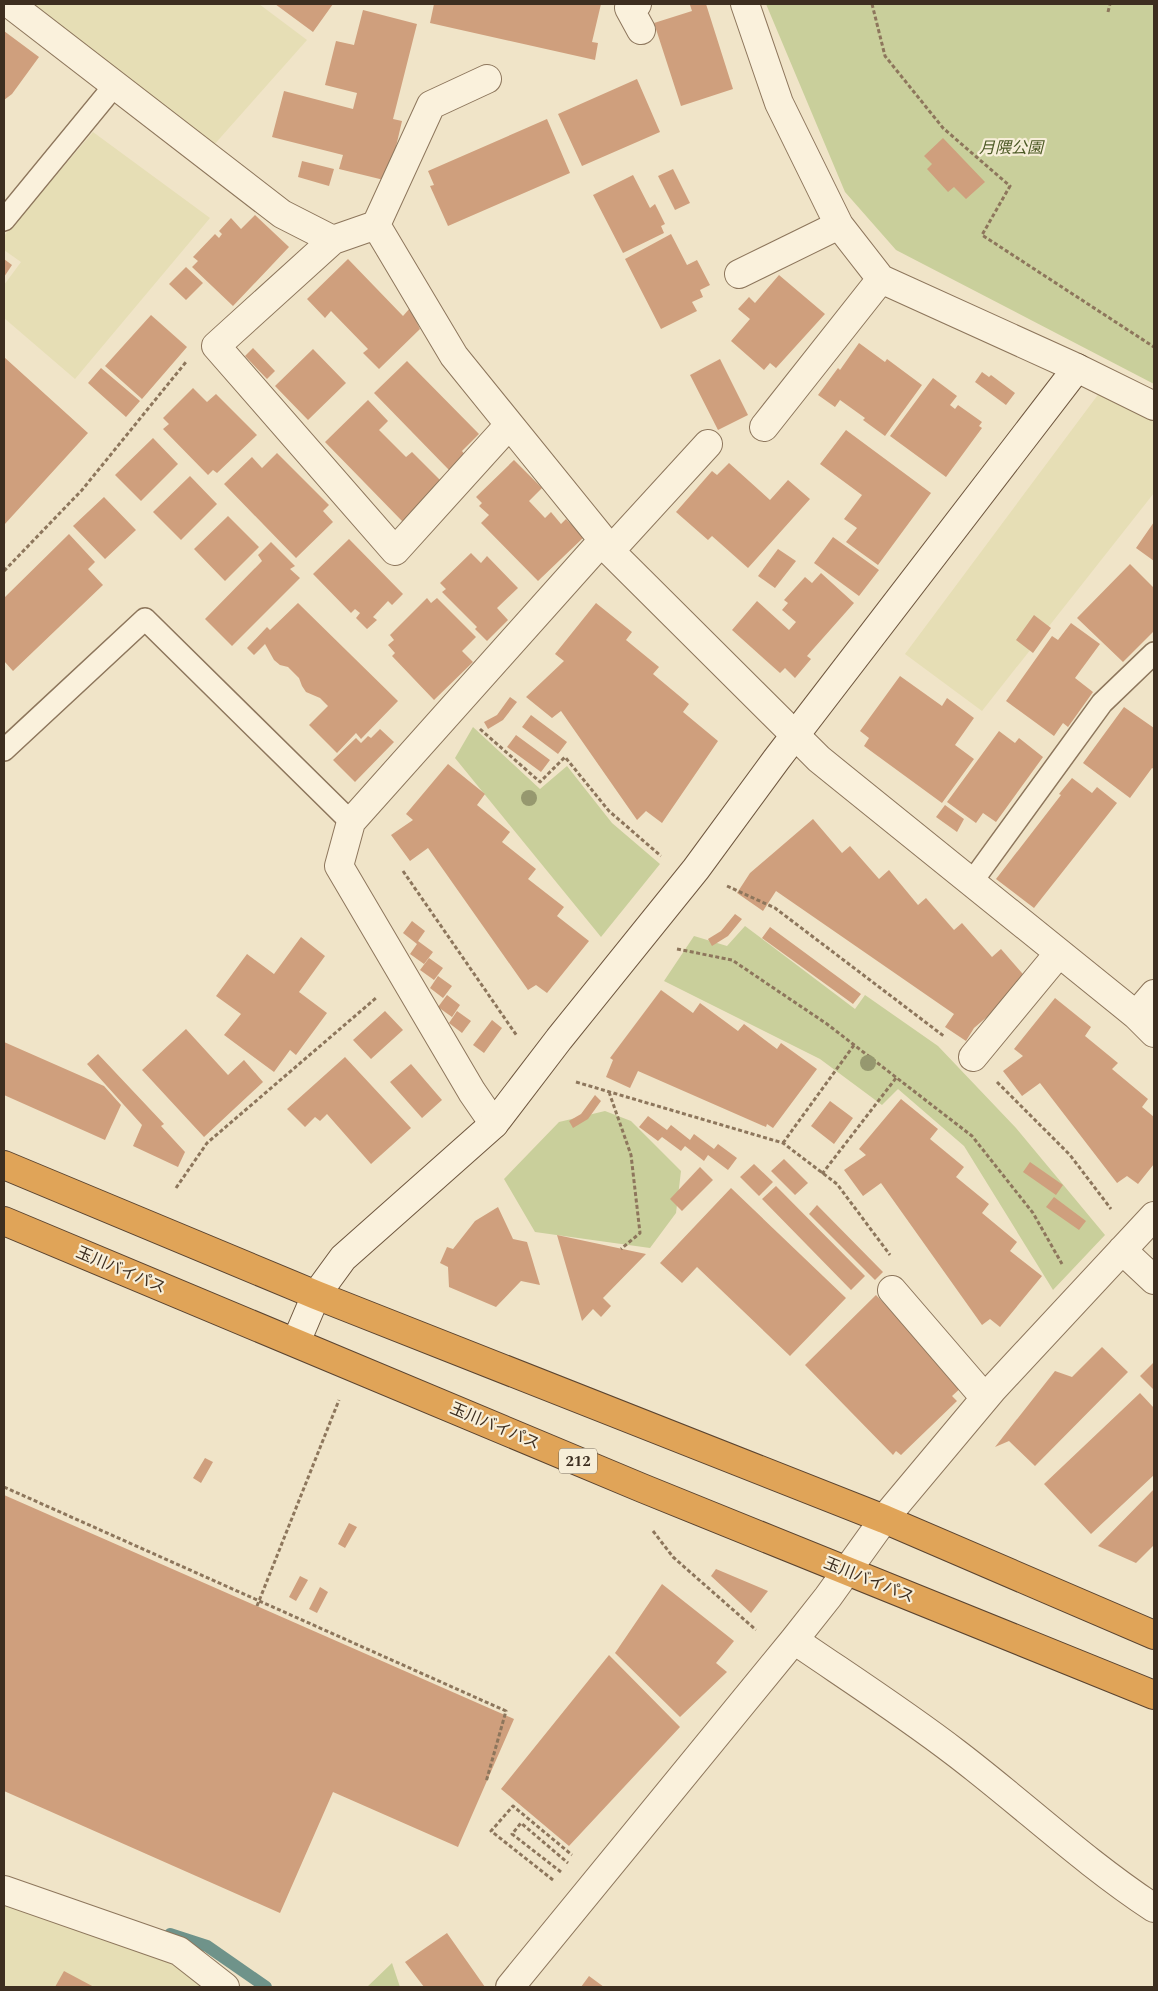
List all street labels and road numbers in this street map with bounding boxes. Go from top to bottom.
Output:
street label: 玉川バイパス [72,1240,170,1300]
street label: 玉川バイパス [446,1396,544,1456]
road number: 212 [559,1448,597,1474]
street label: 玉川バイパス [820,1551,918,1609]

